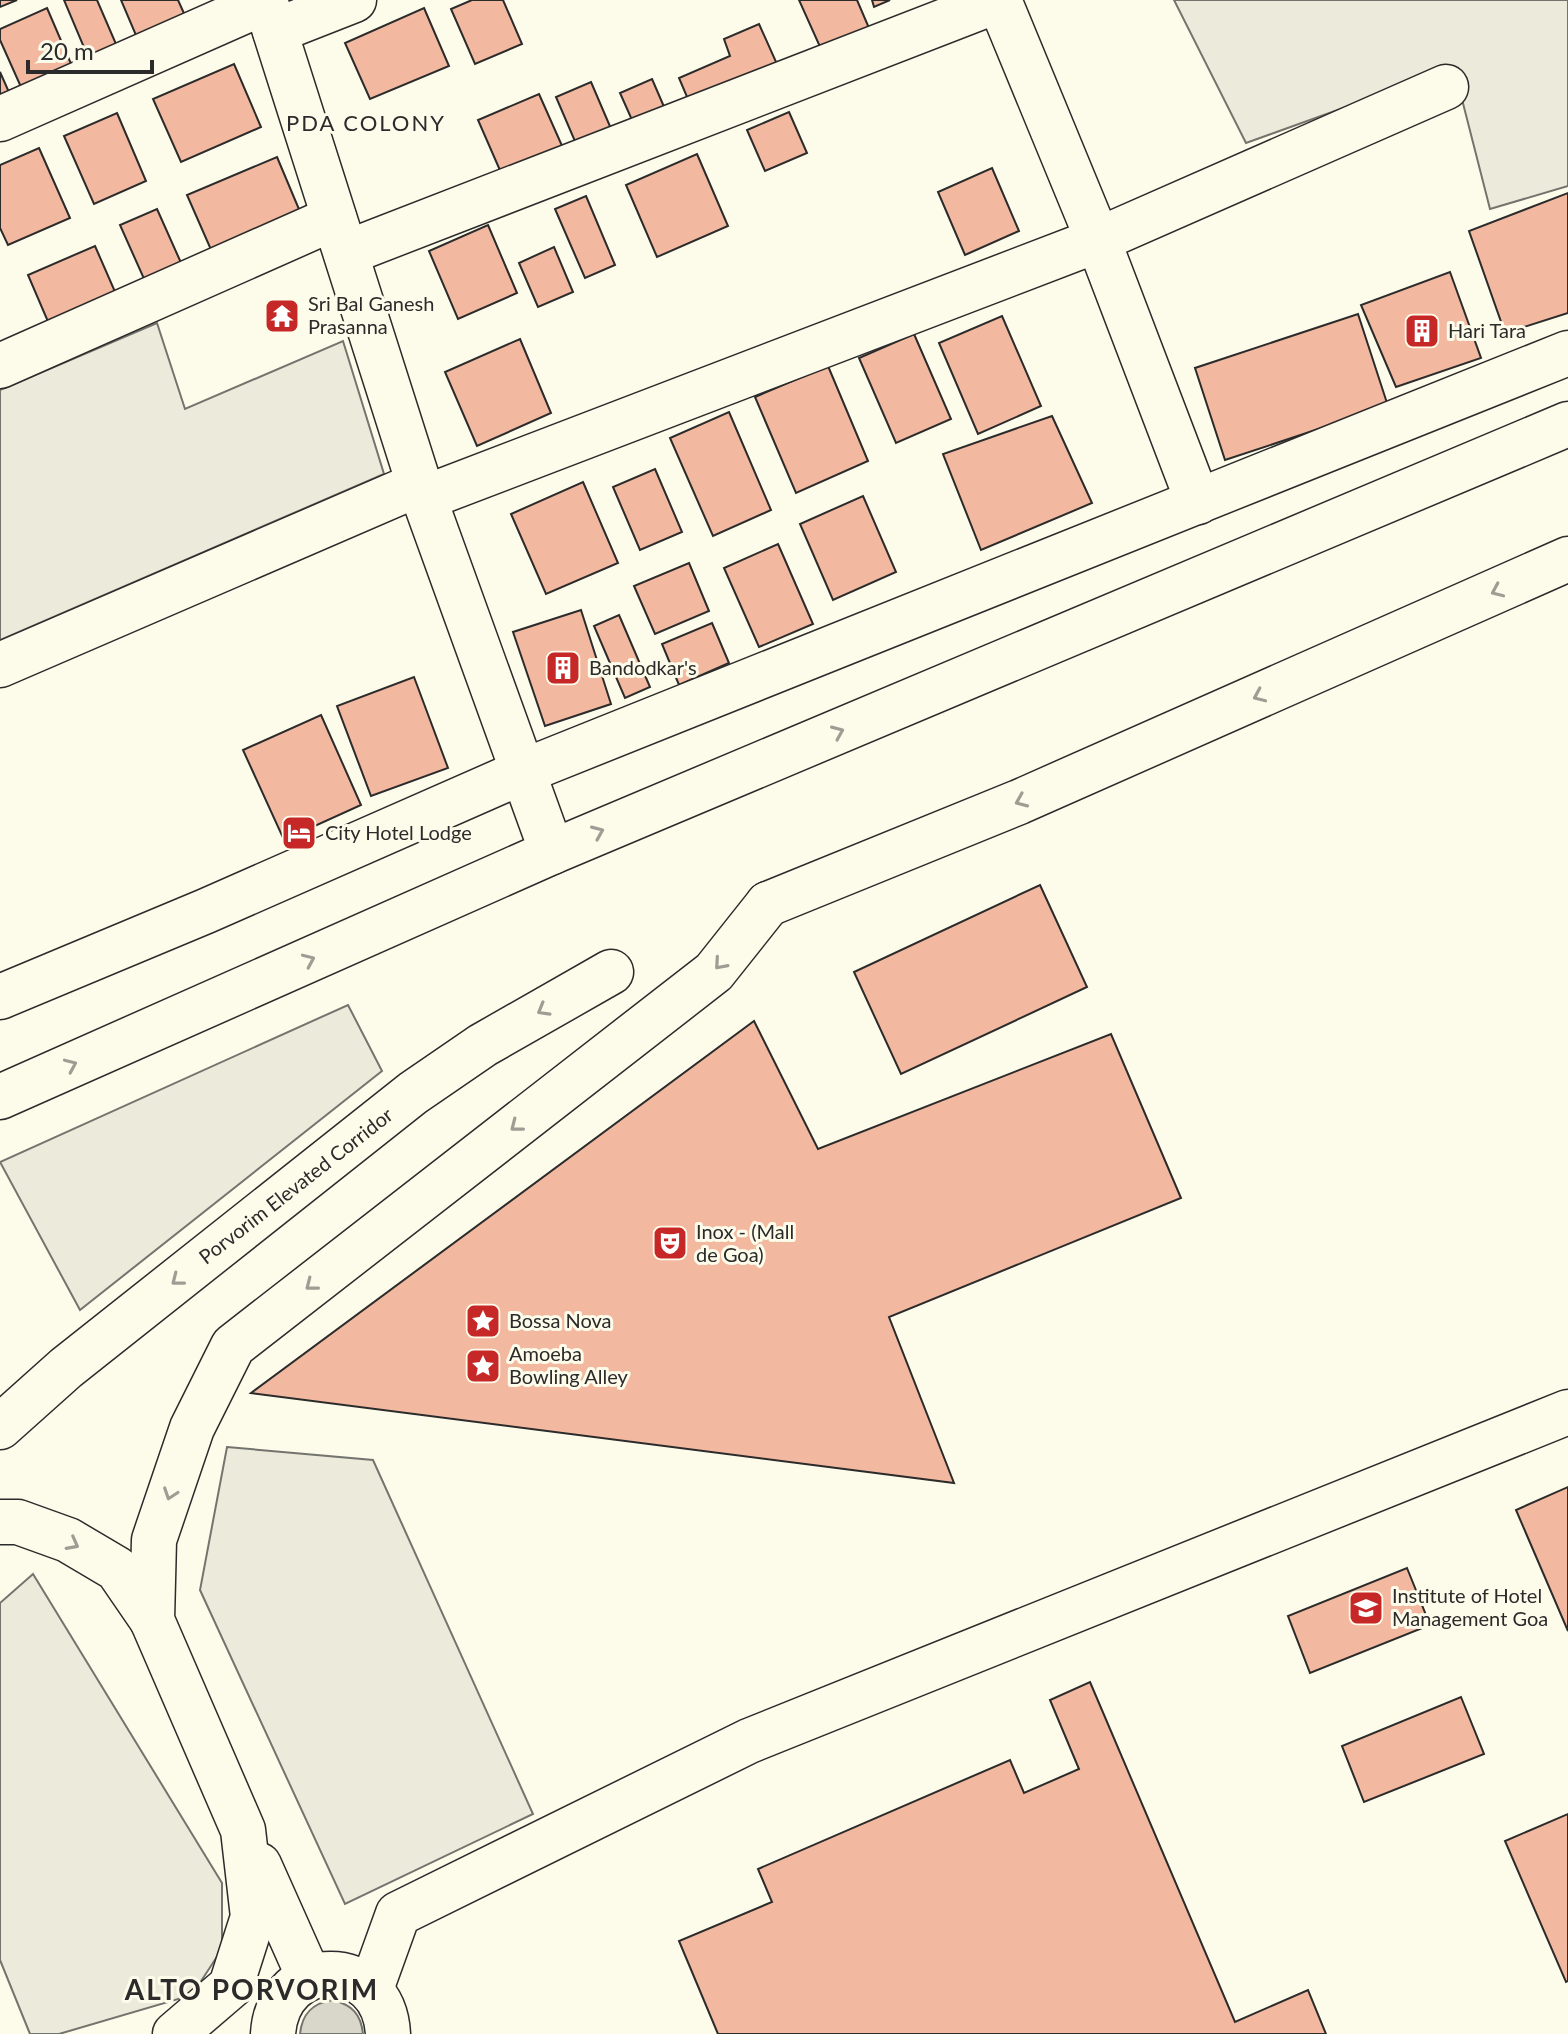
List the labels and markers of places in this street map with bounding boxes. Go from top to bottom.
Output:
place label: Sri Bal Ganesh Prasanna [308,291,434,338]
temple icon: Sri Bal Ganesh Prasanna [263,297,301,335]
building icon: Hari Tara [1403,312,1441,350]
place label: Hari Tara [1448,318,1526,342]
building icon: Bandodkar's [544,649,582,687]
place label: Bandodkar's [589,655,697,679]
hotel icon: City Hotel Lodge [280,814,318,852]
place label: City Hotel Lodge [325,820,472,844]
place label: Inox - (Mall de Goa) [696,1219,794,1266]
theatre icon: Inox - (Mall de Goa) [651,1224,689,1262]
place icon: Bossa Nova [464,1302,502,1340]
place label: Bossa Nova [509,1308,612,1332]
place label: Amoeba Bowling Alley [509,1341,628,1388]
place icon: Amoeba Bowling Alley [464,1347,502,1385]
place label: Institute of Hotel Management Goa [1392,1583,1548,1630]
school or university icon: Institute of Hotel Management Goa [1347,1589,1385,1627]

